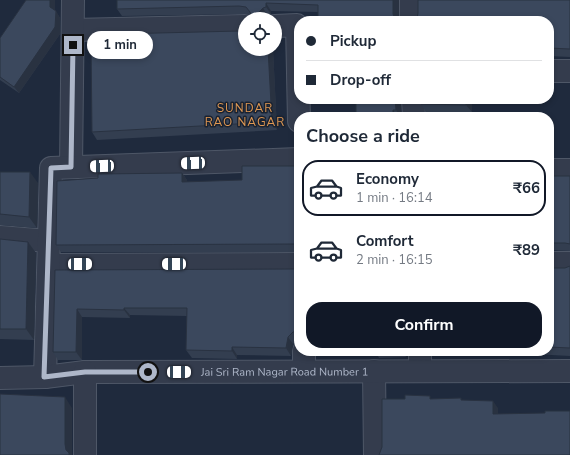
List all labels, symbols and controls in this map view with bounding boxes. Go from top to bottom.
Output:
map controls [238,12,282,56]
button: locate [238,12,282,56]
callout: 1 min [87,31,153,59]
text: Pickup [330,31,376,51]
route end [64,36,82,54]
text: 1 min [103,36,137,54]
text: Drop-off [330,70,391,90]
district label: SUNDAR RAO NAGAR [205,100,285,130]
text: Choose a ride [306,124,420,148]
car [181,157,205,169]
car [90,160,114,172]
text: Economy [356,169,419,189]
icon: car [308,170,344,206]
text: ₹66 [513,178,540,198]
text: 1 min · 16:14 [356,189,432,207]
text: Comfort [356,231,413,251]
icon: car [308,232,344,268]
text: ₹89 [513,240,540,260]
text: 2 min · 16:15 [356,251,432,269]
car [68,258,92,270]
car [162,258,186,270]
button: Confirm [306,302,542,348]
route start [139,363,157,381]
street label: Jai Sri Ram Nagar Road Number 1 [200,364,368,379]
car [167,366,191,378]

